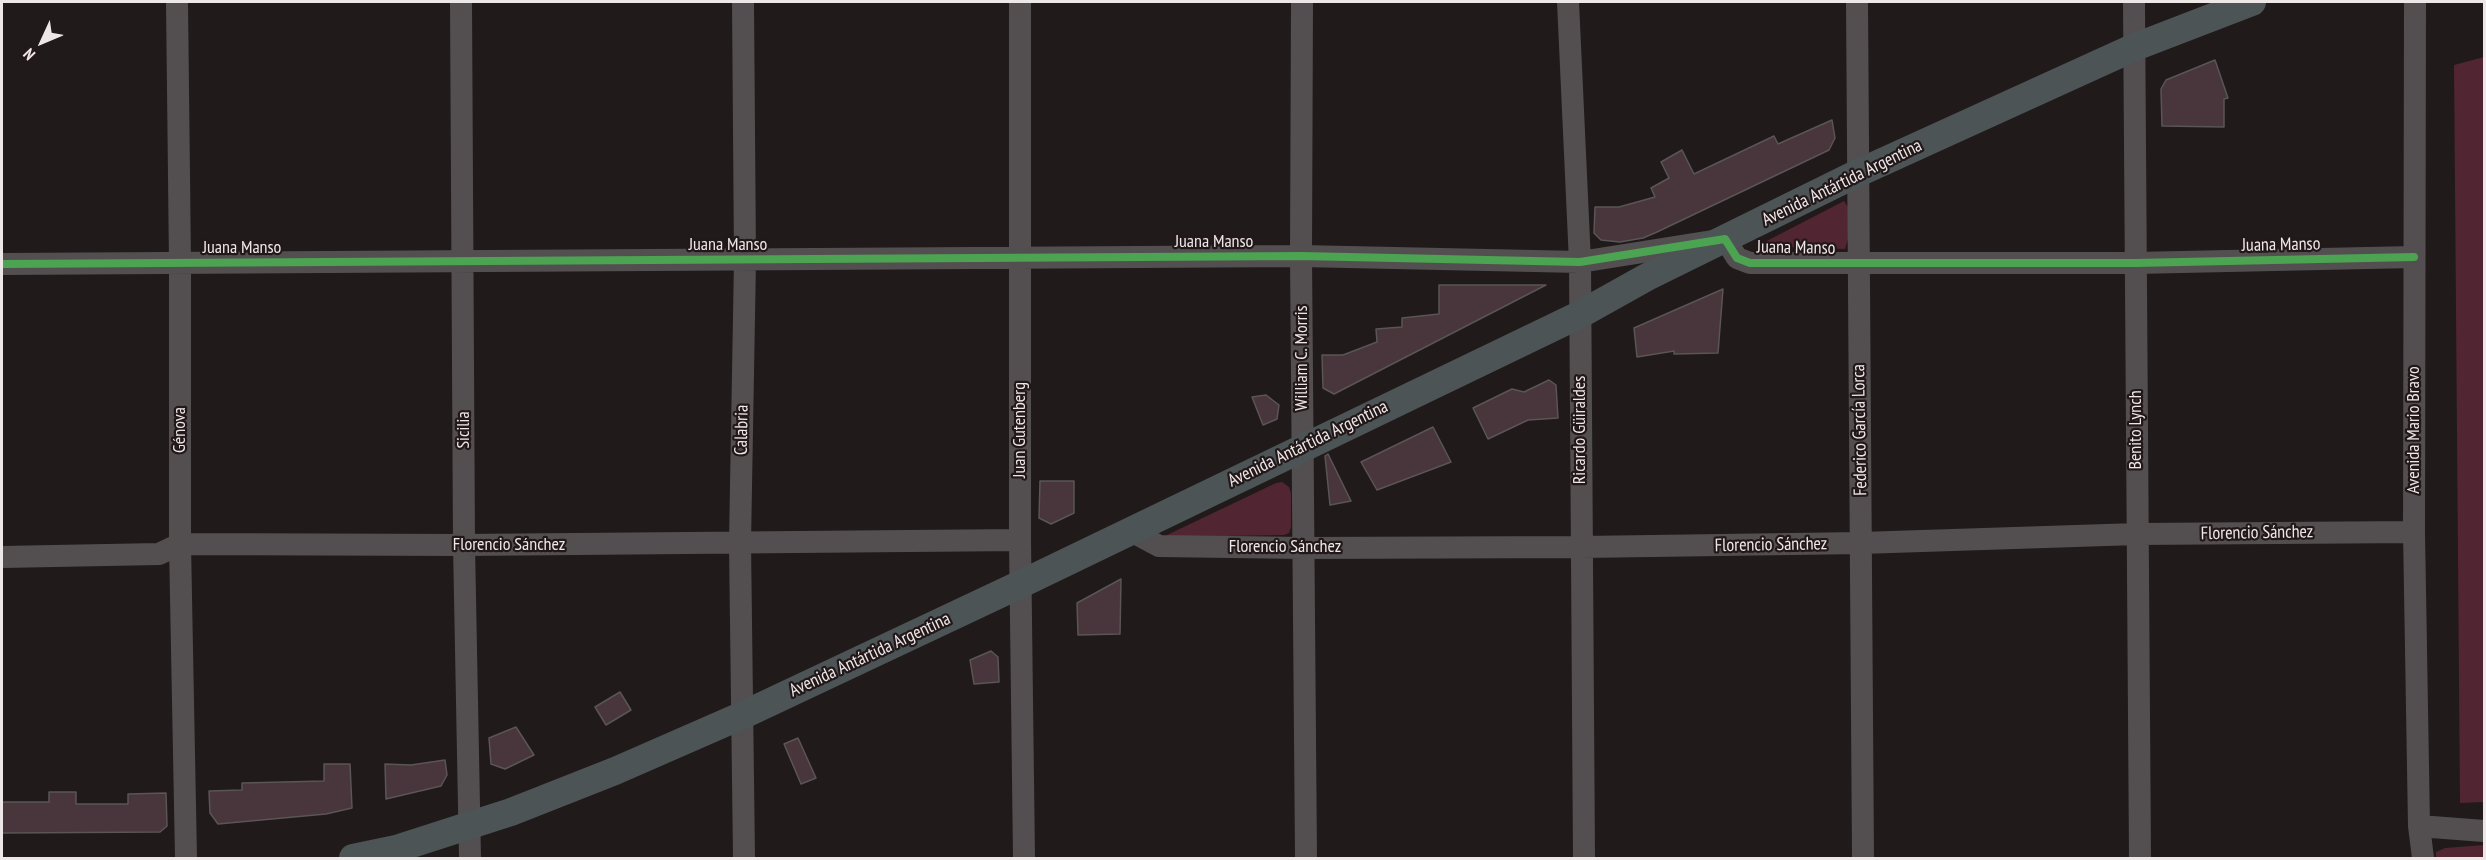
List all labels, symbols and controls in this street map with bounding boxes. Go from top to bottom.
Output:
north arrow [12,12,72,72]
text: N [19,44,39,65]
street label: Avenida Antártida Argentina [1759,135,1925,231]
street label: Juana Manso [1175,231,1253,253]
street label: Juana Manso [689,234,767,256]
street label: Juana Manso [2241,234,2321,256]
street label: Juana Manso [203,237,281,259]
street label: Juana Manso [1756,237,1836,259]
street label: William C. Morris [1291,305,1313,411]
street label: Federico García Lorca [1848,364,1872,496]
street label: Avenida Mario Bravo [2403,366,2425,494]
street label: Ricardo Güiraldes [1569,376,1591,484]
street label: Juan Gutenberg [1009,382,1031,478]
street label: Benito Lynch [2125,390,2147,470]
street label: Avenida Antártida Argentina [1225,396,1391,492]
street label: Calabria [731,405,753,455]
street label: Génova [169,407,191,453]
street label: Sicilia [453,411,475,449]
street label: Florencio Sánchez [2201,521,2313,545]
street label: Florencio Sánchez [1715,533,1827,557]
street label: Florencio Sánchez [453,534,565,556]
street label: Florencio Sánchez [1229,536,1341,558]
street label: Avenida Antártida Argentina [786,608,954,702]

